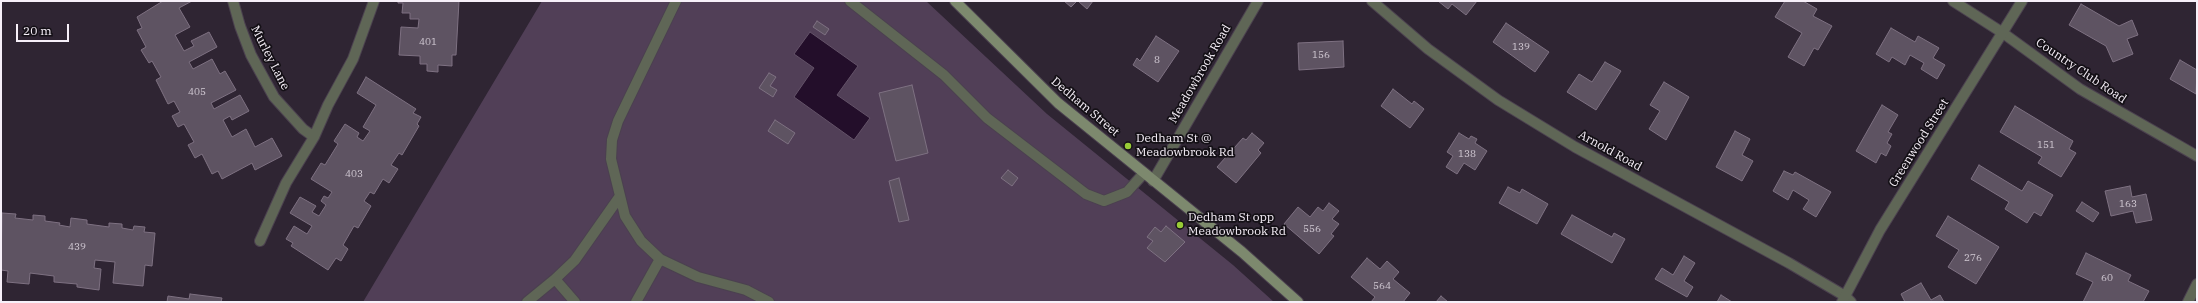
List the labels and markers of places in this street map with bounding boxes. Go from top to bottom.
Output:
place label: Dedham St @ Meadowbrook Rd [1136,132,1234,160]
marker: Dedham St @ Meadowbrook Rd [1123,141,1133,151]
place label: Dedham St opp Meadowbrook Rd [1188,211,1286,239]
marker: Dedham St opp Meadowbrook Rd [1175,220,1185,230]

